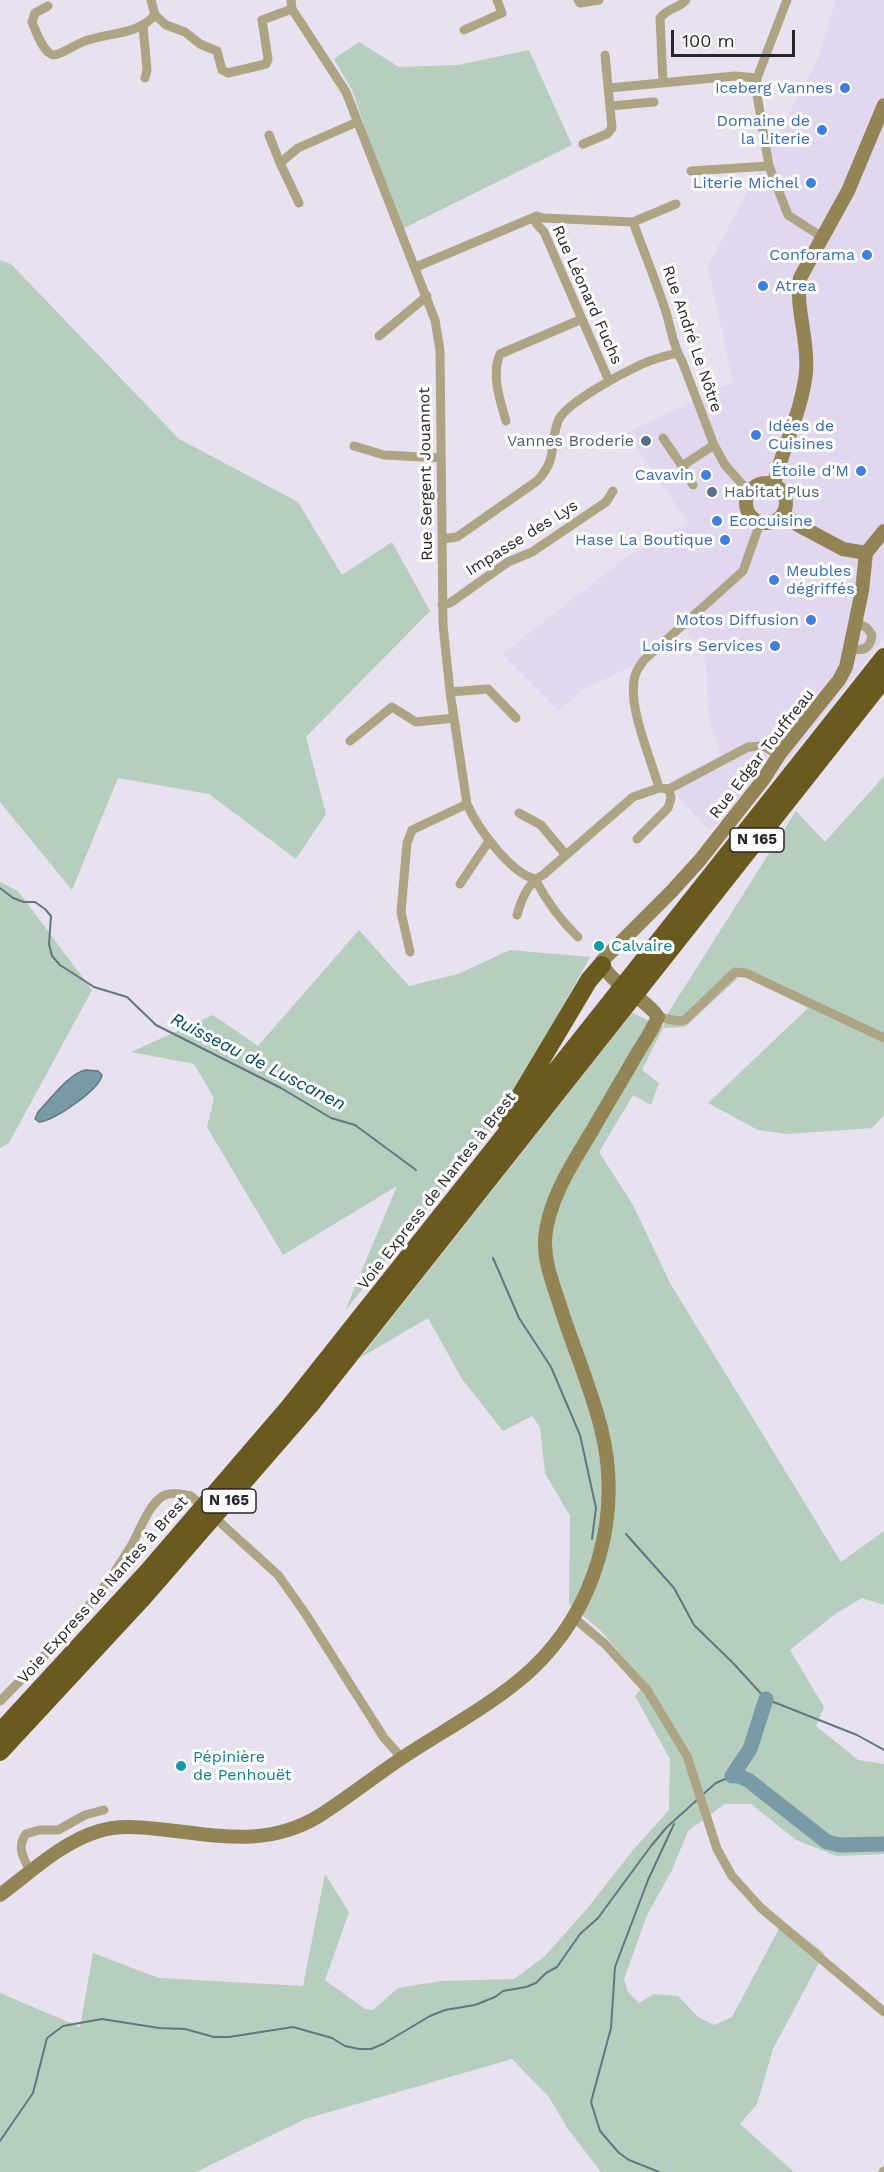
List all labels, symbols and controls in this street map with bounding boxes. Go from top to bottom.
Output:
scale bar [674,18,798,56]
text: 100 m [682,30,735,51]
place label: Iceberg Vannes [715,78,833,98]
marker: Iceberg Vannes [838,81,852,95]
place label: Domaine de la Literie [716,111,810,149]
marker: Domaine de la Literie [815,123,829,137]
place label: Literie Michel [693,173,799,193]
marker: Literie Michel [804,176,818,190]
street label: Rue Léonard Fuchs [548,223,626,367]
place label: Conforama [769,245,855,265]
marker: Conforama [860,248,874,262]
street label: Rue André Le Nôtre [658,263,726,415]
place label: Atrea [775,276,816,296]
marker: Atrea [756,279,770,293]
street label: Rue Sergent Jouannot [415,387,437,561]
place label: Idées de Cuisines [768,416,834,454]
marker: Idées de Cuisines [749,428,763,442]
place label: Vannes Broderie [507,431,634,451]
marker: Vannes Broderie [639,434,653,448]
place label: Étoile d'M [772,461,849,481]
marker: Étoile d'M [854,464,868,478]
place label: Cavavin [635,465,694,485]
marker: Cavavin [699,468,713,482]
place label: Habitat Plus [724,482,820,502]
marker: Habitat Plus [705,485,719,499]
street label: Impasse des Lys [463,496,581,580]
place label: Ecocuisine [729,511,812,531]
marker: Ecocuisine [710,514,724,528]
place label: Hase La Boutique [575,530,713,550]
marker: Hase La Boutique [718,533,732,547]
place label: Meubles dégriffés [786,561,855,599]
marker: Meubles dégriffés [767,573,781,587]
place label: Motos Diffusion [675,610,799,630]
marker: Motos Diffusion [804,613,818,627]
place label: Loisirs Services [642,636,763,656]
marker: Loisirs Services [768,639,782,653]
street label: Rue Edgar Touffreau [706,685,818,823]
road number: N 165 [730,828,784,852]
place label: Calvaire [611,936,673,956]
marker: Calvaire [592,939,606,953]
water label: Ruisseau de Luscanen [167,1009,349,1115]
street label: Voie Express de Nantes à Brest [354,1088,520,1294]
road number: N 165 [202,1489,256,1513]
street label: Voie Express de Nantes à Brest [14,1492,192,1688]
place label: Pépinière de Penhouët [193,1747,292,1785]
marker: Pépinière de Penhouët [174,1759,188,1773]

